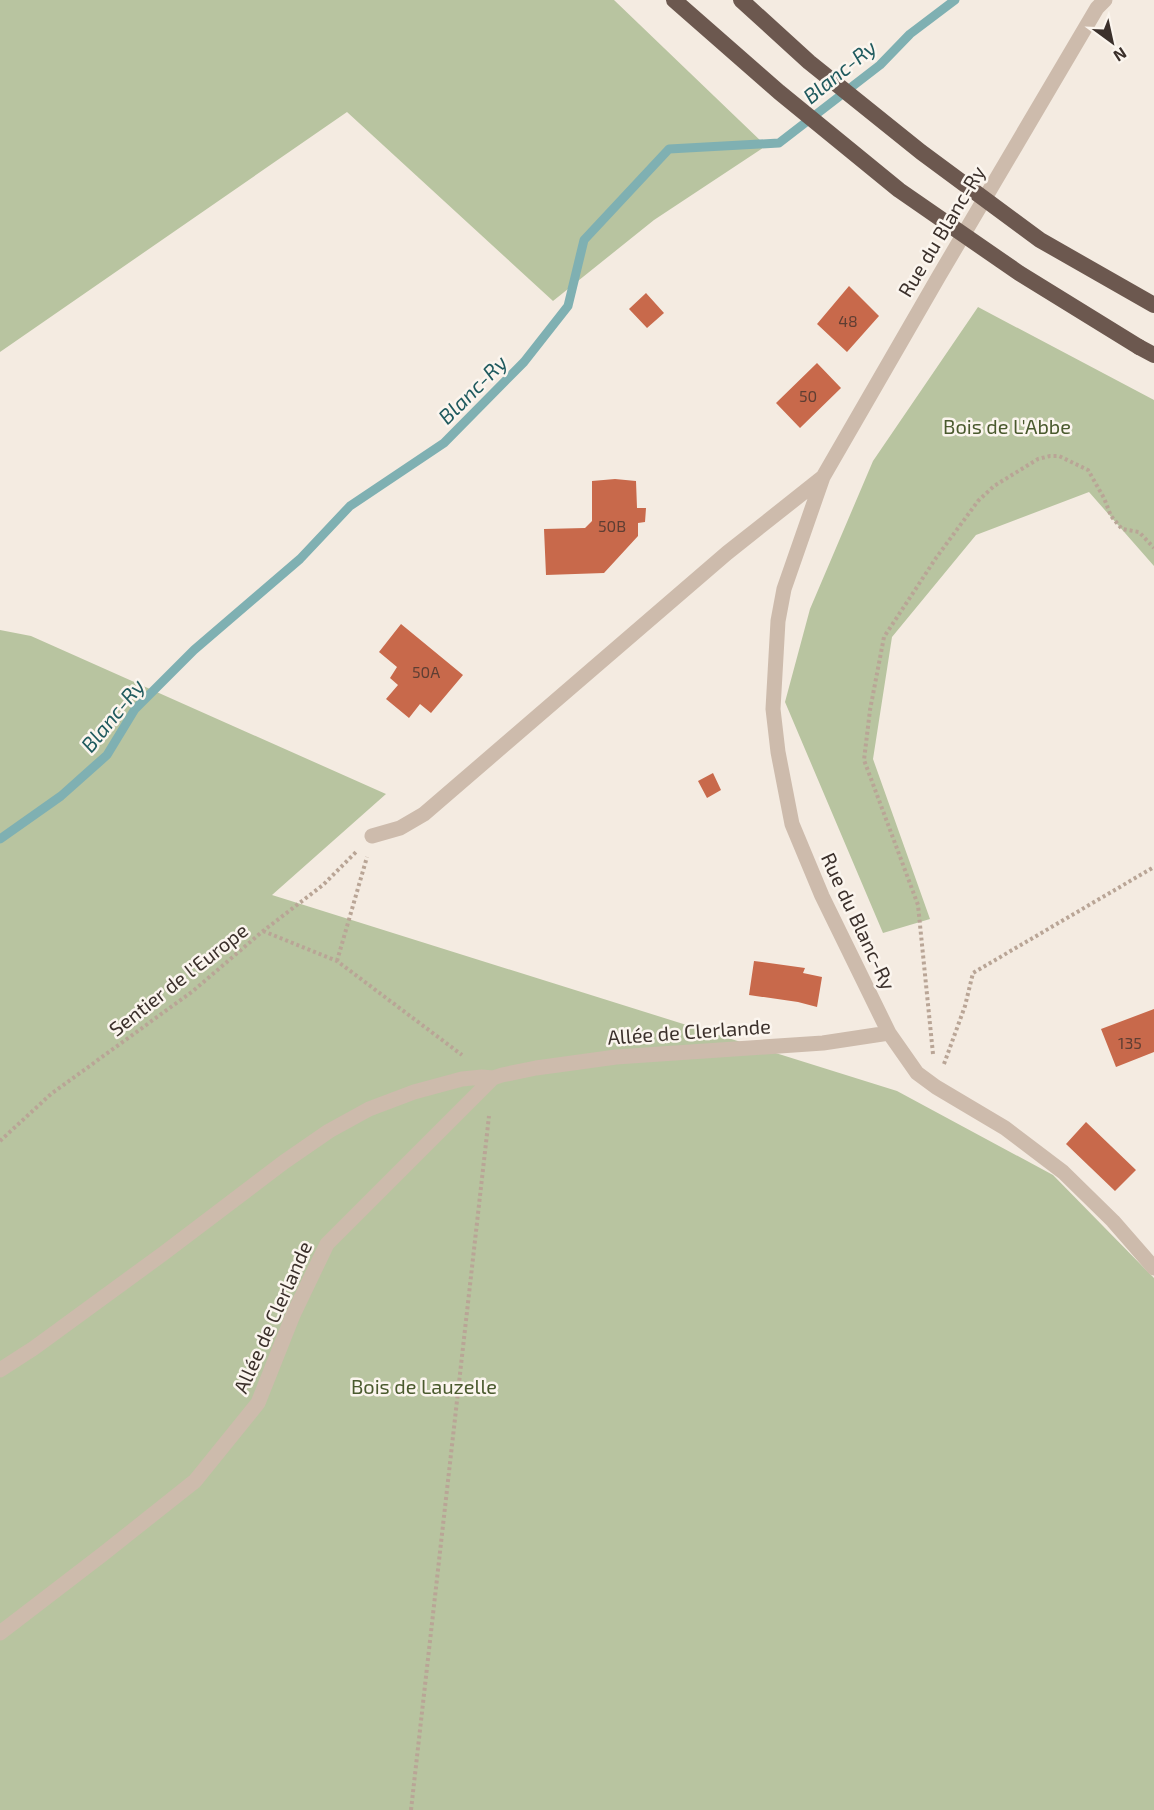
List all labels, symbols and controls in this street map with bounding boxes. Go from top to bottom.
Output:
north arrow [1082,12,1142,72]
water label: Blanc-Ry [797,34,881,109]
text: N [1110,44,1130,66]
street label: Rue du Blanc-Ry [892,161,990,301]
house number: 48 [838,311,858,330]
water label: Blanc-Ry [433,350,512,429]
house number: 50 [799,386,817,405]
park label: Bois de L'Abbe [943,414,1071,438]
house number: 50B [598,516,626,535]
house number: 50A [412,662,440,681]
water label: Blanc-Ry [75,673,150,757]
street label: Rue du Blanc-Ry [817,849,901,994]
street label: Sentier de l'Europe [104,917,252,1041]
street label: Allée de Clerlande [606,1013,772,1049]
house number: 135 [1118,1033,1142,1052]
street label: Allée de Clerlande [228,1237,316,1397]
park label: Bois de Lauzelle [351,1374,497,1398]

